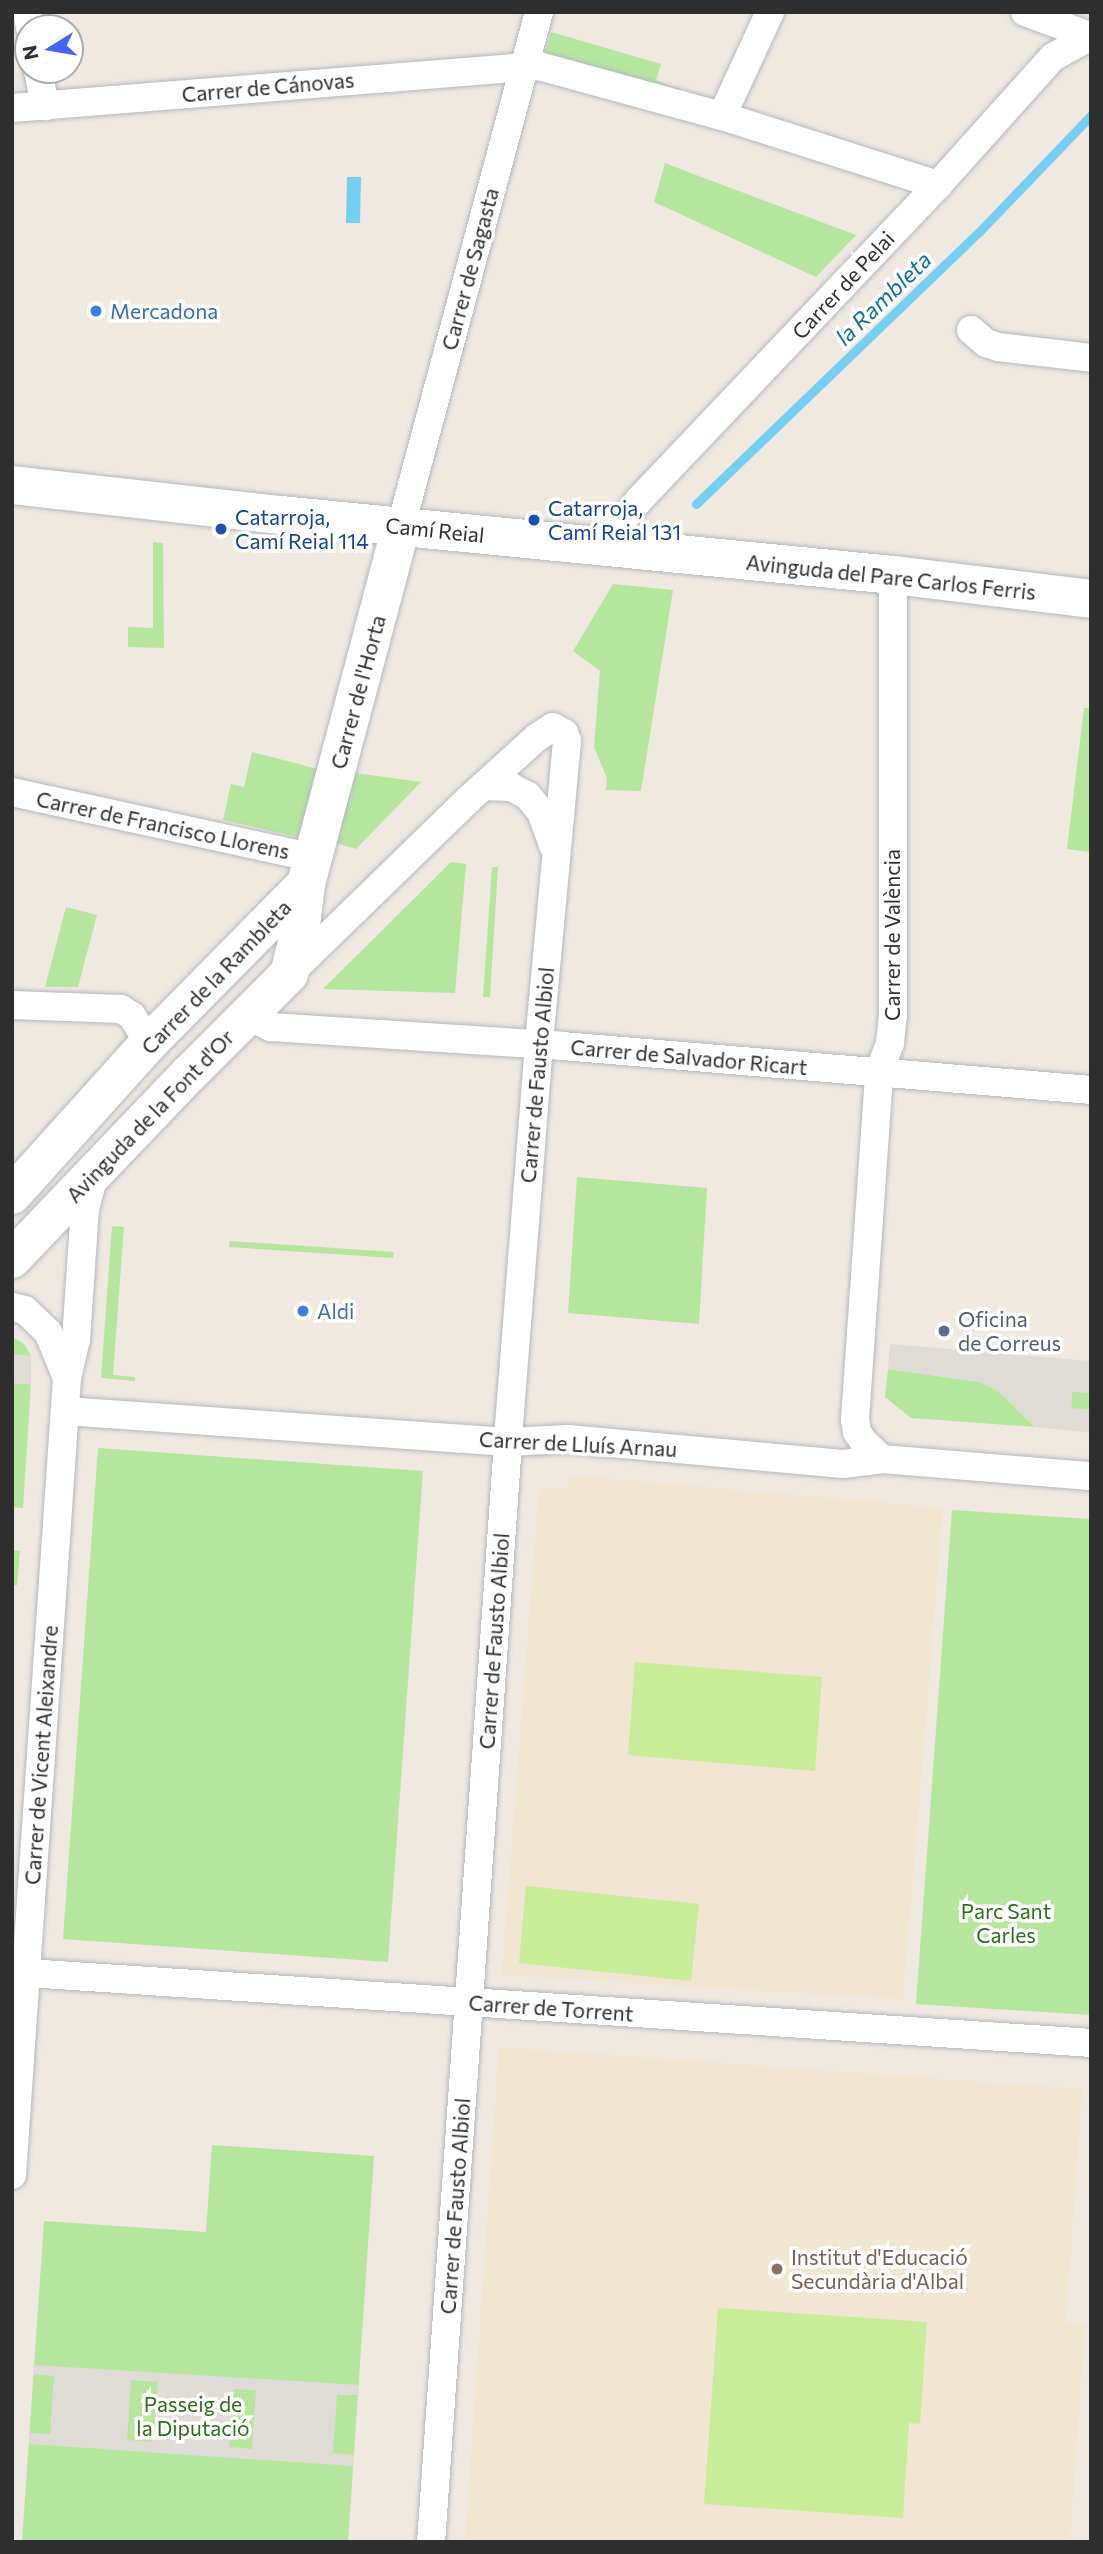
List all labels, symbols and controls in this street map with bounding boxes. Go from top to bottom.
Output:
north arrow [14,14,84,84]
text: N [17,44,43,62]
street label: Carrer de Cánovas [181,67,355,107]
street label: Carrer de Sagasta [436,185,504,353]
street label: Carrer de Pelai [787,226,899,344]
water label: la Rambleta [829,245,937,351]
place label: Mercadona [110,298,218,324]
marker: Mercadona [88,303,104,319]
place label: Catarroja, Camí Reial 131 [548,495,681,545]
place label: Catarroja, Camí Reial 114 [235,504,369,554]
street label: Camí Reial [384,512,486,548]
marker: Catarroja, Camí Reial 131 [526,512,542,528]
marker: Catarroja, Camí Reial 114 [213,521,229,537]
street label: Avinguda del Pare Carlos Ferris [745,549,1037,605]
street label: Carrer de l'Horta [325,612,391,772]
street label: Carrer de Francisco Llorens [34,786,292,864]
street label: Carrer de València [879,849,905,1021]
street label: Carrer de la Rambleta [136,895,296,1059]
street label: Carrer de Fausto Albiol [515,966,559,1184]
street label: Avinguda de la Font d'Or [61,1024,239,1208]
street label: Carrer de Salvador Ricart [570,1034,808,1080]
place label: Aldi [317,1298,354,1324]
marker: Aldi [295,1303,311,1319]
place label: Oficina de Correus [958,1306,1061,1356]
marker: Oficina de Correus [936,1323,952,1339]
street label: Carrer de Lluís Arnau [478,1426,678,1462]
street label: Carrer de Fausto Albiol [474,1532,514,1750]
street label: Carrer de Vicent Aleixandre [19,1624,63,1886]
park label: Parc Sant Carles [961,1898,1051,1948]
street label: Carrer de Torrent [468,1990,634,2026]
street label: Carrer de Fausto Albiol [435,2097,475,2315]
place label: Institut d'Educació Secundària d'Albal [791,2244,968,2294]
marker: Institut d'Educació Secundària d'Albal [769,2261,785,2277]
park label: Passeig de la Diputació [136,2391,250,2441]

